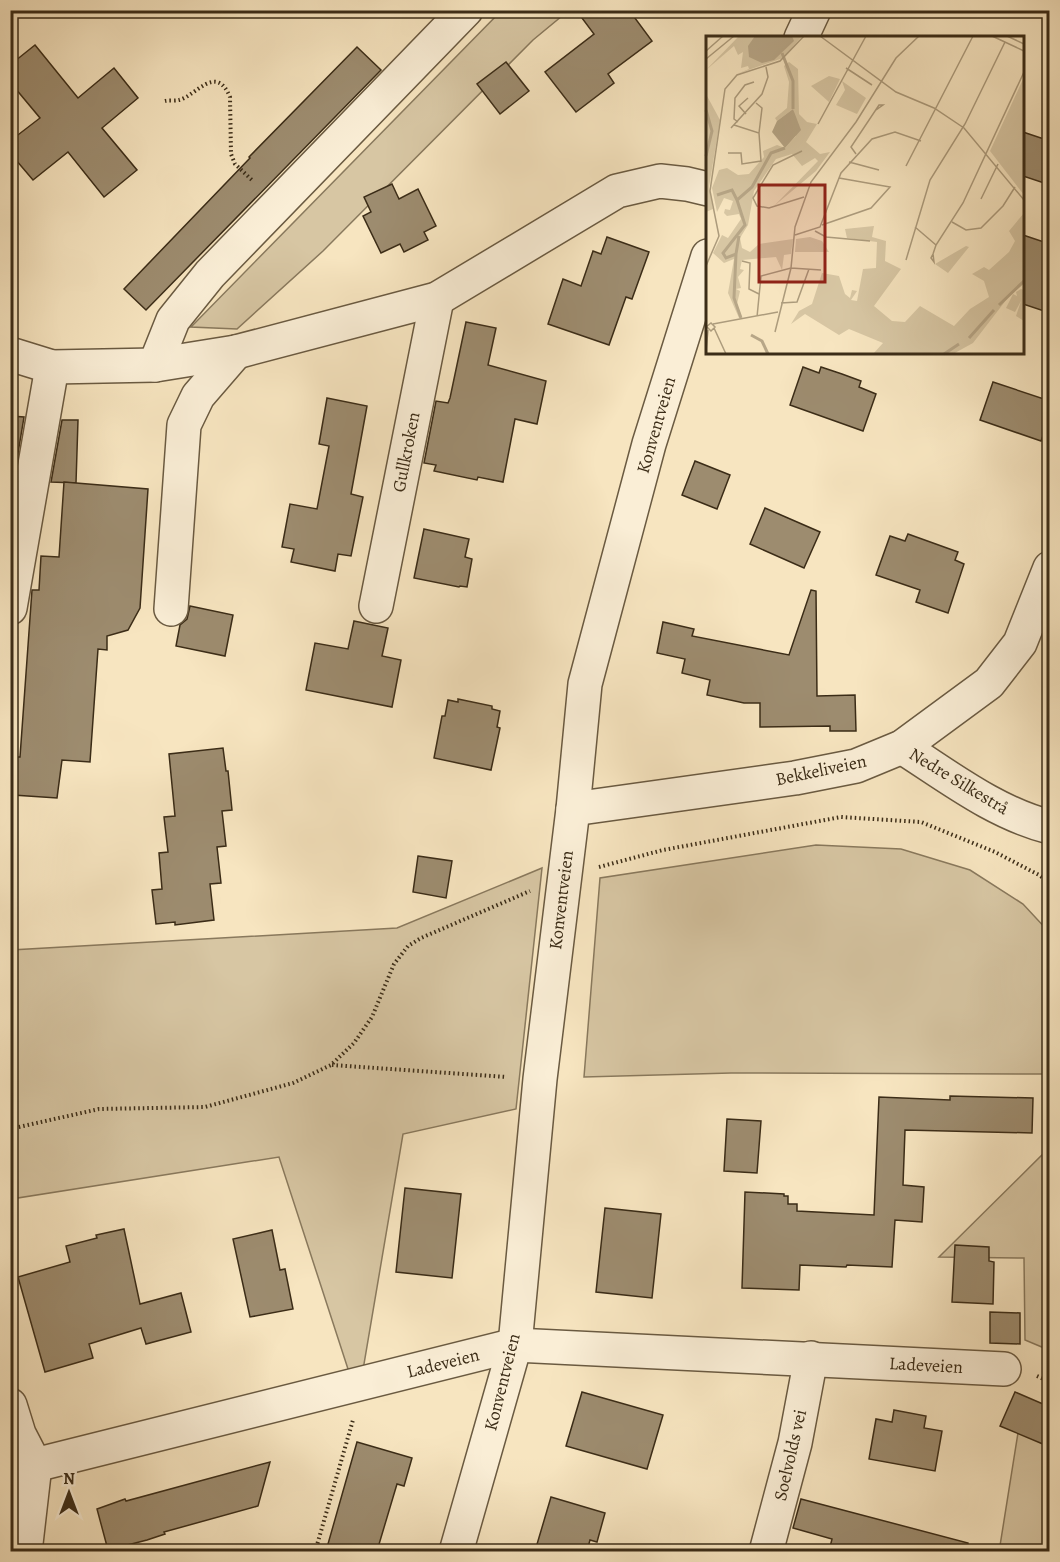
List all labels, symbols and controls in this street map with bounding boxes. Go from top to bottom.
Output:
inset map [706,36,1024,354]
street label: Konventveien [631,374,681,476]
street label: Gullkroken [386,410,426,494]
street label: Nedre Silkestrå [905,742,1014,821]
street label: Bekkeliveien [773,749,869,791]
street label: Konventveien [543,849,579,951]
street label: Konventveien [478,1331,526,1433]
street label: Ladeveien [404,1342,482,1384]
street label: Ladeveien [888,1351,964,1379]
street label: Soelvolds vei [768,1407,812,1503]
north arrow [39,1463,99,1523]
text: N [63,1468,75,1490]

